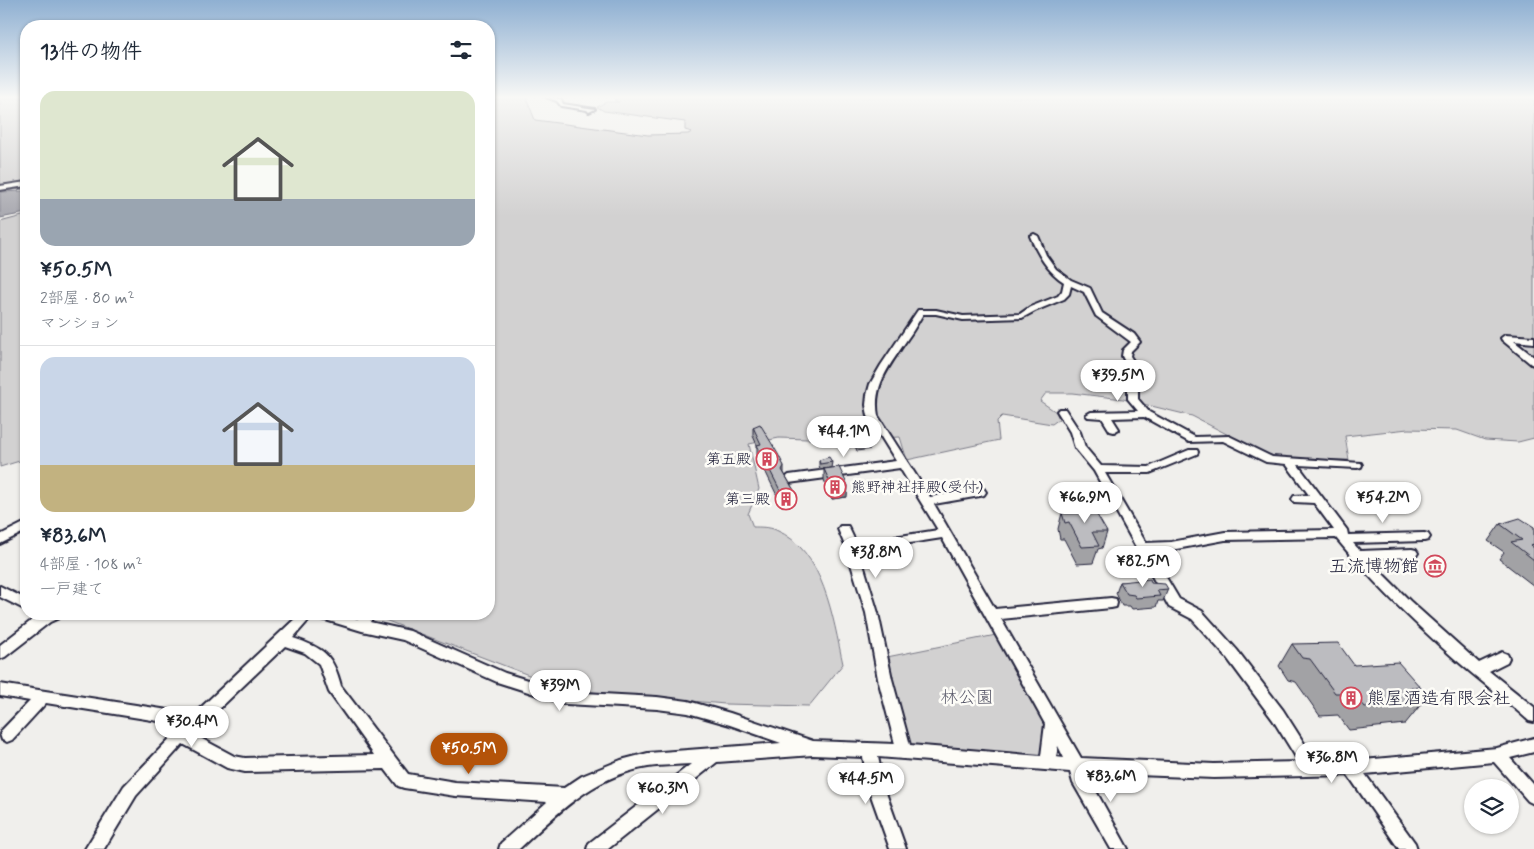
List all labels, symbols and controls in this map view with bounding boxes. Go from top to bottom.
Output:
icon: filters [447,36,475,64]
text: 13件の物件 [40,38,142,66]
icon: home [213,124,303,214]
text: ¥50.5M [40,256,112,284]
text: 2部屋 · 80 m² [40,288,134,309]
text: マンション [40,313,119,334]
pin: ¥39.5M [1077,360,1159,402]
text: ¥39.5M [1092,365,1144,386]
icon: home [213,389,303,479]
pin: ¥44.1M [803,416,885,458]
text: ¥44.1M [818,421,870,442]
building icon: 第五殿 [755,447,779,471]
place label: 第五殿 [706,450,751,470]
building icon: 熊野神社拝殿(受付) [823,475,847,499]
place label: 熊野神社拝殿(受付) [851,478,983,498]
pin: ¥66.9M [1044,482,1126,524]
pin: ¥54.2M [1342,482,1424,524]
building icon: 第三殿 [774,487,798,511]
text: ¥66.9M [1059,487,1111,508]
text: ¥54.2M [1356,487,1410,508]
place label: 第三殿 [725,490,770,510]
text: ¥83.6M [40,522,106,550]
pin: ¥38.8M [835,536,917,579]
text: ¥38.8M [850,542,902,563]
pin: ¥82.5M [1102,546,1184,588]
text: ¥82.5M [1116,551,1170,572]
text: 4部屋 · 108 m² [40,554,143,575]
museum icon: 五流博物館 [1423,554,1447,578]
place label: 五流博物館 [1329,555,1419,579]
text: 一戸建て [40,579,104,600]
pin: ¥39M [530,670,590,712]
text: ¥39M [540,675,580,696]
park label: 林公園 [940,686,994,710]
building icon: 熊屋酒造有限会社 [1339,686,1363,710]
place label: 熊屋酒造有限会社 [1367,687,1511,711]
pin: ¥30.4M [151,706,233,748]
text: ¥30.4M [166,711,218,732]
pin: ¥50.5M [428,732,510,775]
text: ¥50.5M [442,738,496,759]
pin: ¥36.8M [1291,742,1373,784]
text: ¥36.8M [1306,747,1358,768]
pin: ¥83.6M [1070,760,1152,803]
pin: ¥44.5M [825,762,907,805]
text: ¥83.6M [1086,766,1136,787]
text: ¥44.5M [838,768,894,789]
pin: ¥60.3M [622,772,704,815]
text: ¥60.3M [637,778,689,799]
map controls [1464,779,1519,834]
button: layers [1464,779,1519,834]

